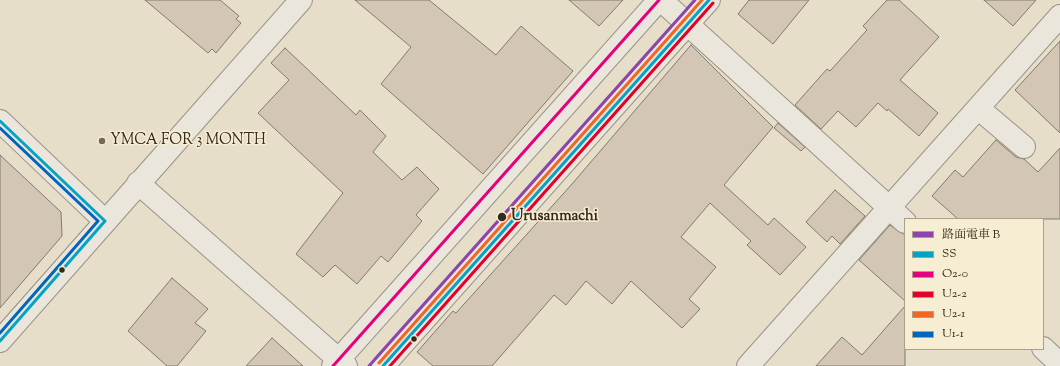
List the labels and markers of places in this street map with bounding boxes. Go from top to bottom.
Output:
place label: YMCA FOR 3 MONTH [110,132,266,150]
marker: YMCA FOR 3 MONTH [97,136,107,146]
place label: Urusanmachi [511,208,598,226]
marker: Urusanmachi [496,211,508,223]
unlabelled marker [57,265,67,275]
unlabelled marker [409,334,419,344]

